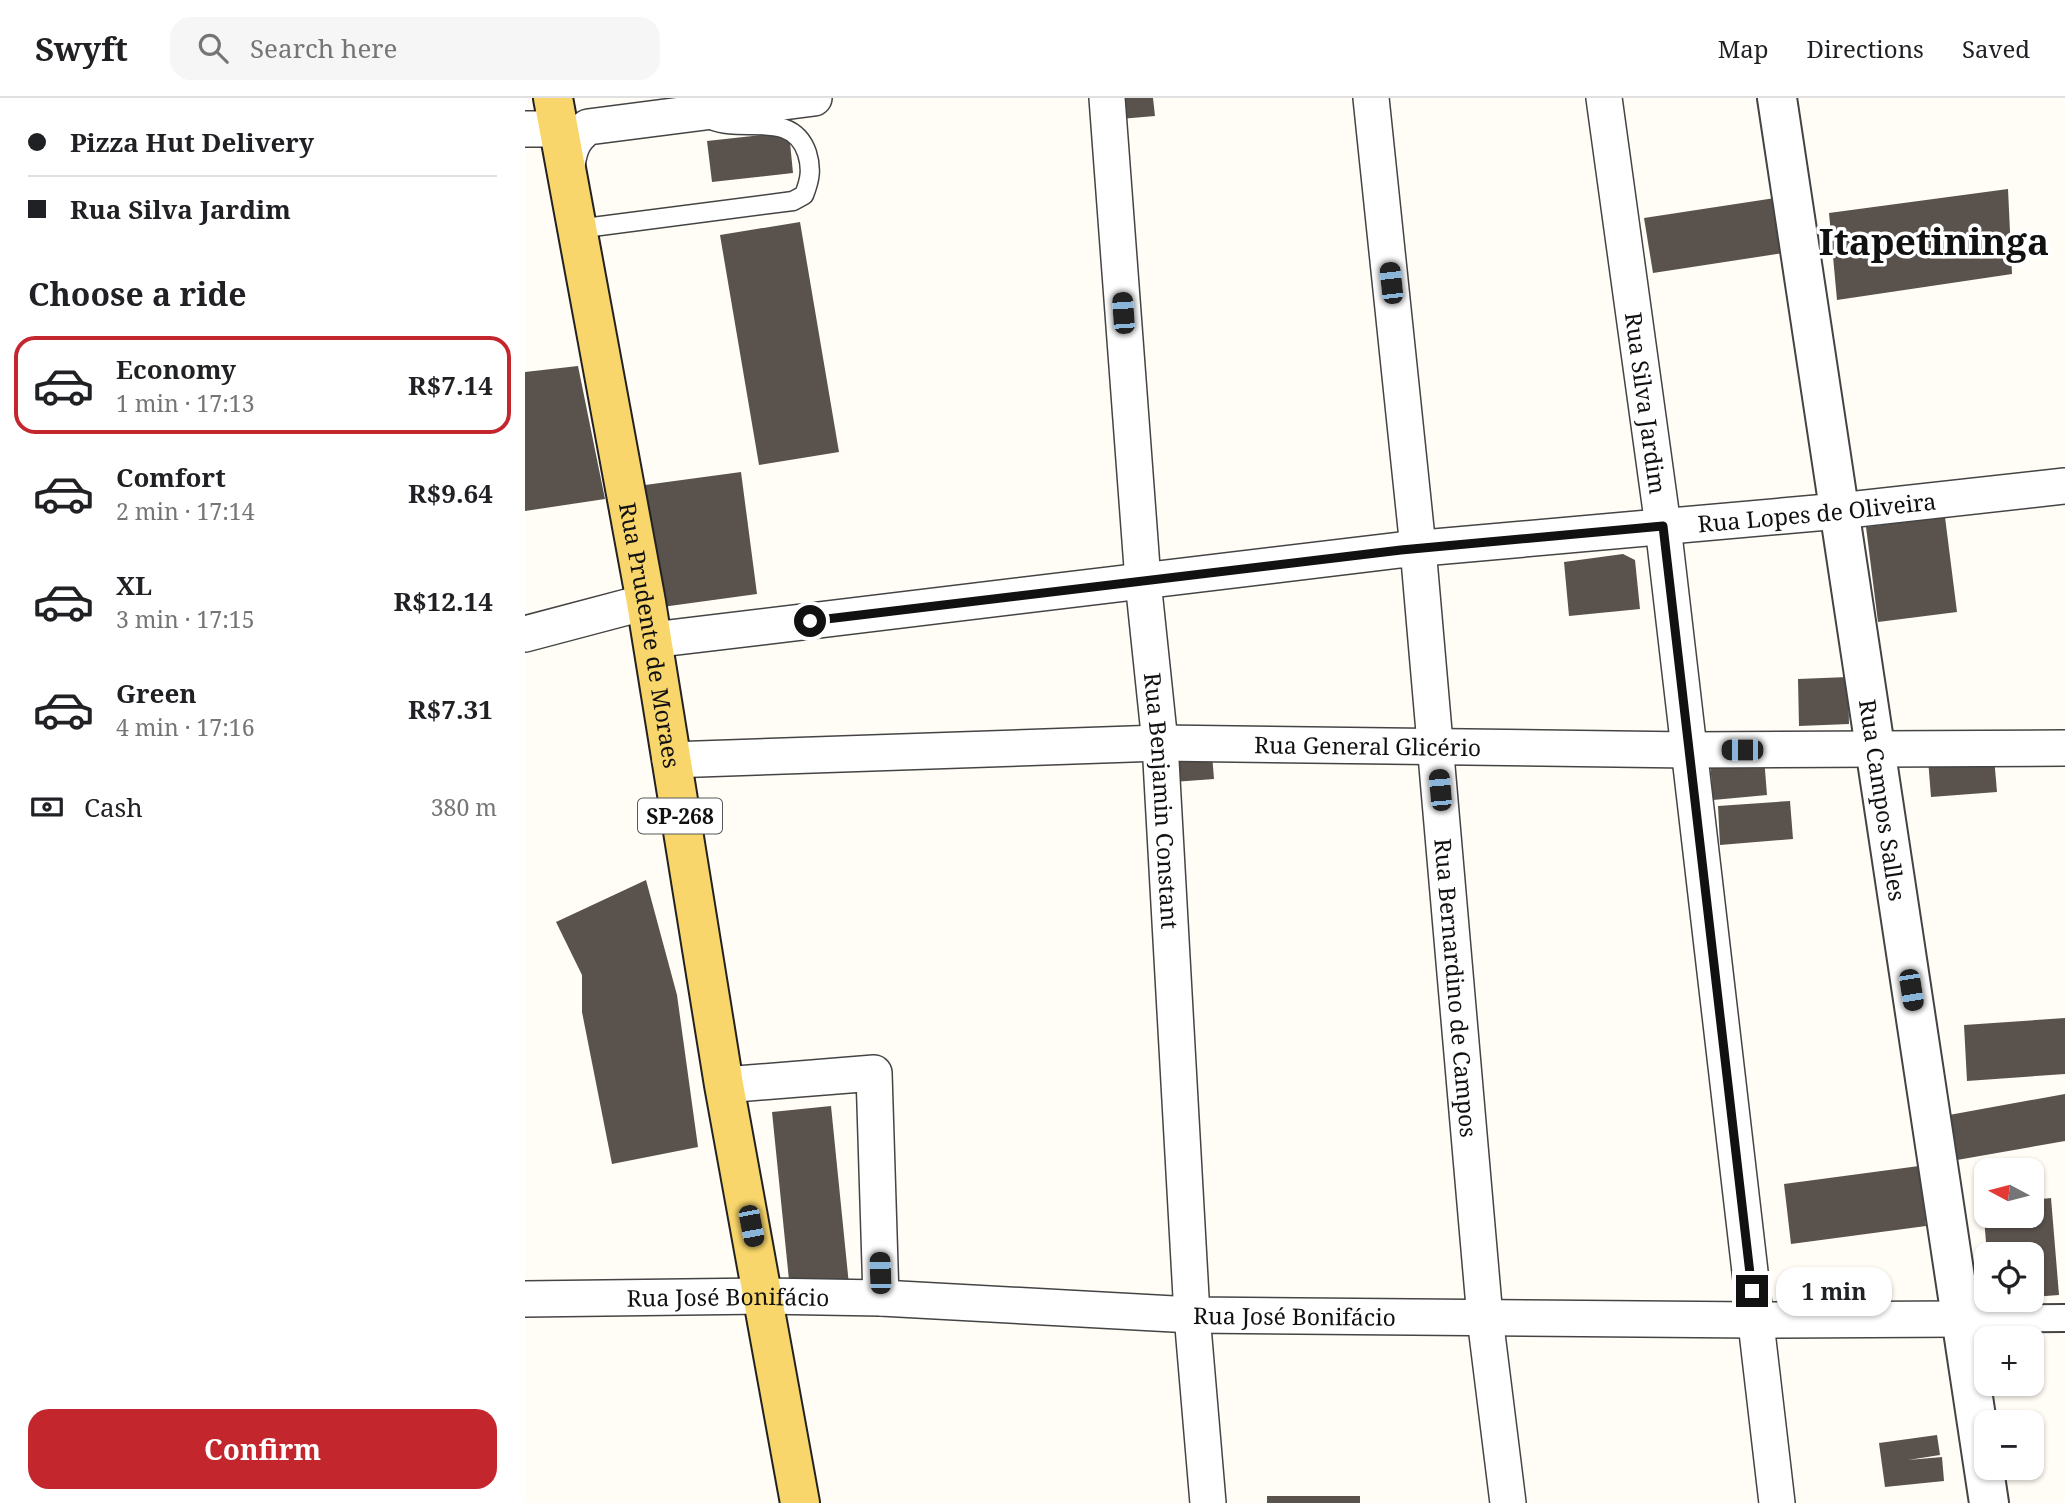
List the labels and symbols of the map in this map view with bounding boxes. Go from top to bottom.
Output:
district label: Itapetininga [1819,215,2049,266]
car [1379,261,1404,305]
car [1112,291,1135,335]
street label: Rua Silva Jardim [1618,310,1674,496]
street label: Rua Lopes de Oliveira [1696,484,1938,539]
street label: Rua Prudente de Moraes [612,500,689,770]
route start [794,605,826,637]
street label: Rua Benjamin Constant [1137,671,1186,930]
street label: Rua Campos Salles [1852,697,1914,903]
street label: Rua General Glicério [1254,728,1481,763]
car [1722,740,1764,761]
car [1428,768,1453,812]
road number: SP-268 [638,798,722,834]
street label: Rua Bernardino de Campos [1427,837,1485,1139]
car [1898,968,1925,1012]
north arrow [1974,1158,2044,1228]
car [737,1203,766,1249]
car [869,1252,892,1294]
callout: 1 min [1777,1266,1892,1316]
route end [1736,1275,1768,1307]
street label: Rua José Bonifácio [626,1280,830,1314]
street label: Rua José Bonifácio [1193,1299,1396,1333]

